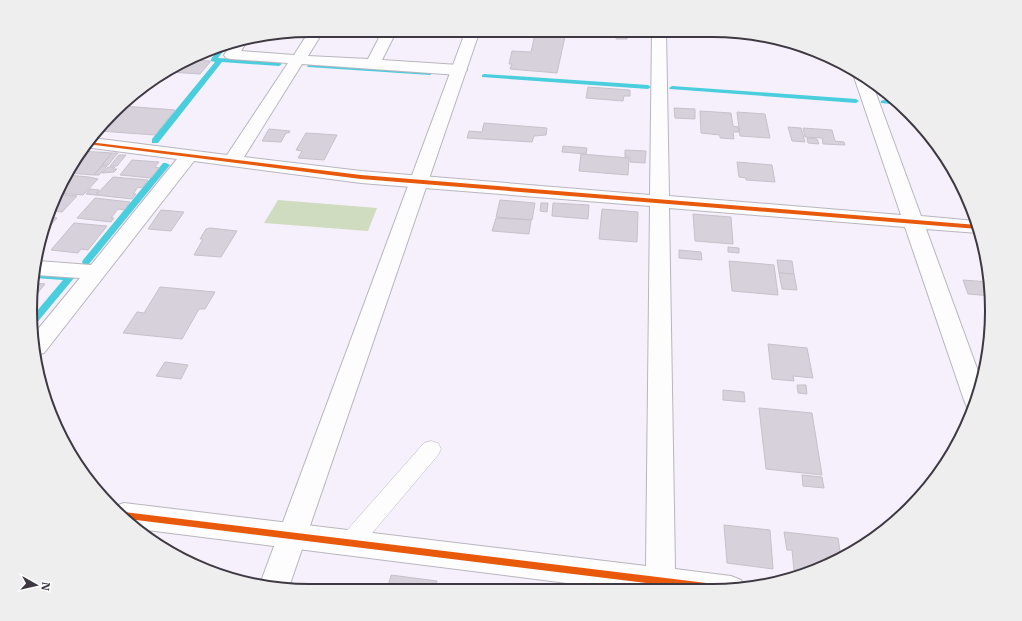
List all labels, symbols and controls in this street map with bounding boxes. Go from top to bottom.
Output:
north arrow [16,565,56,605]
text: N [38,581,53,592]

